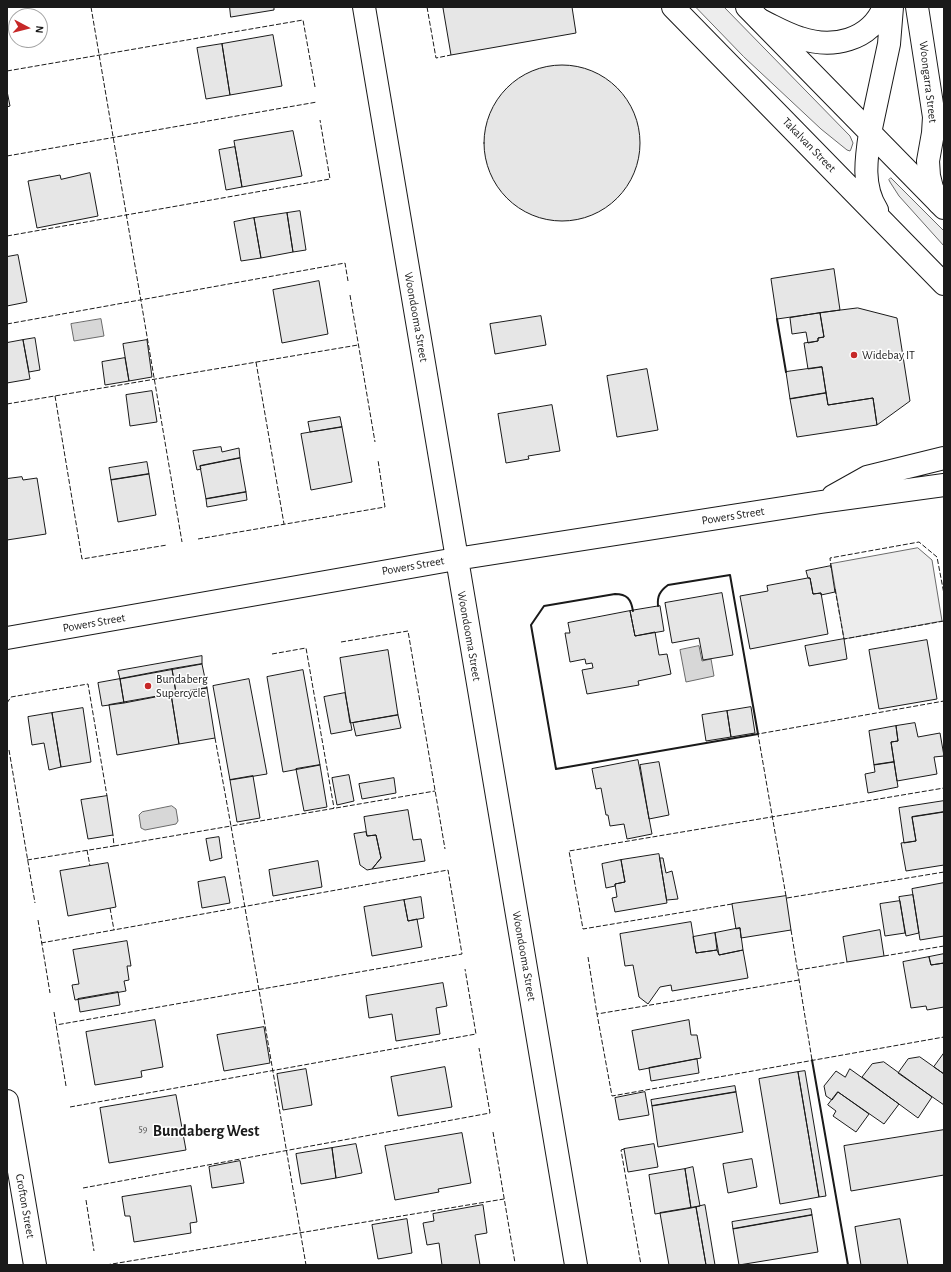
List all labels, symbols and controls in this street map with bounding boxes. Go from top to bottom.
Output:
north arrow [8,8,48,48]
text: N [33,25,45,34]
street label: Woongarra Street [916,40,940,124]
street label: Takalvan Street [779,114,839,176]
street label: Woondooma Street [401,271,431,363]
place label: Widebay IT [862,348,915,362]
marker: Widebay IT [849,350,859,360]
street label: Powers Street [701,504,765,528]
street label: Powers Street [381,553,445,579]
street label: Woondooma Street [454,590,484,682]
street label: Powers Street [62,610,126,636]
place label: Bundaberg Supercycle [156,672,208,700]
marker: Bundaberg Supercycle [143,681,153,691]
street label: Woondooma Street [509,910,539,1002]
district label: Bundaberg West [153,1121,259,1141]
house number: 59 [139,1123,147,1135]
street label: Crofton Street [12,1173,38,1239]

